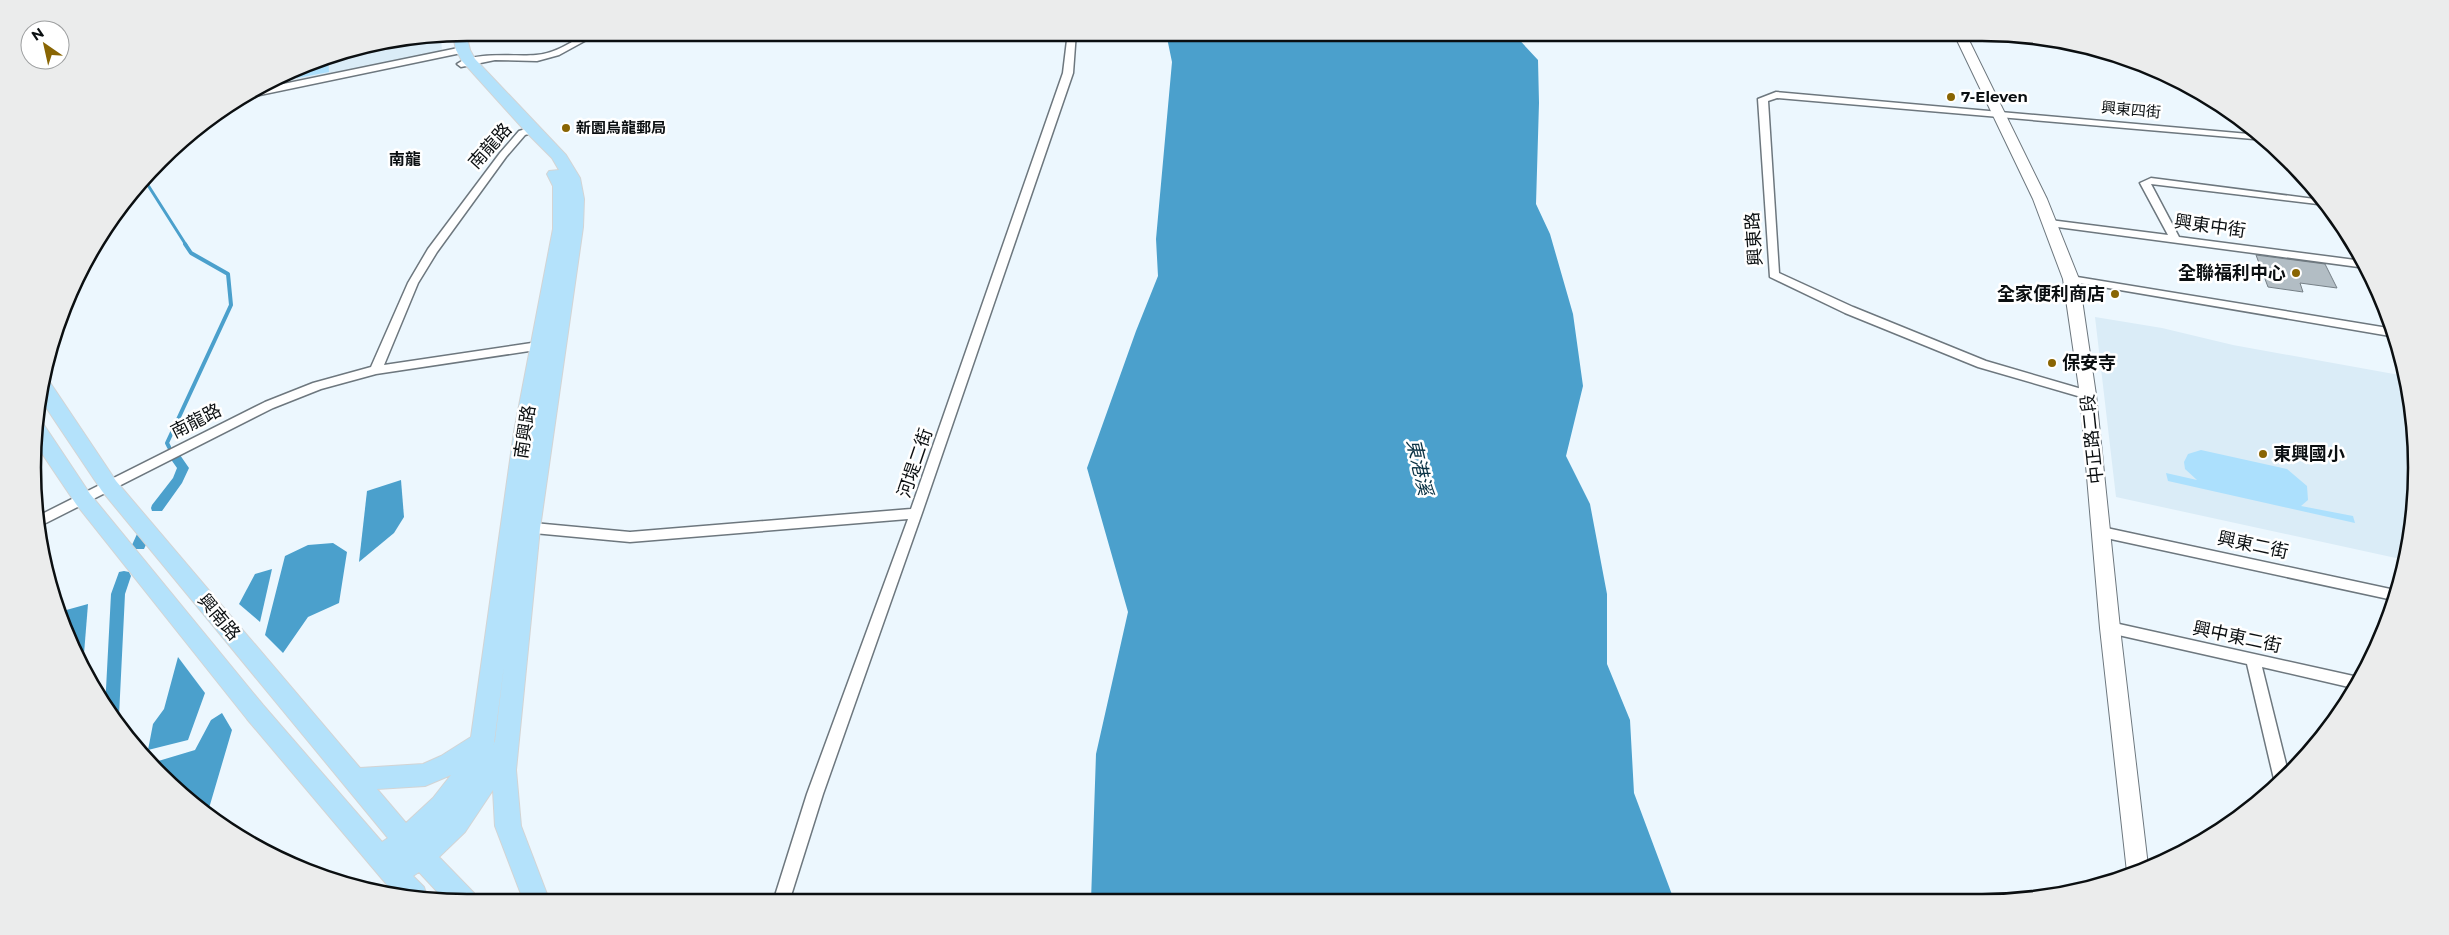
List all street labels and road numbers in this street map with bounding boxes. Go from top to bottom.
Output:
street label: 興東四街 [2100,97,2162,122]
street label: 南龍路 [464,119,516,173]
street label: 興東中街 [2173,210,2247,242]
street label: 興東路 [1741,211,1767,267]
street label: 中正路二段 [2076,393,2108,485]
street label: 南龍路 [167,399,225,443]
street label: 南興路 [510,404,540,460]
street label: 河堤二街 [893,425,937,501]
street label: 興東二街 [2215,527,2291,563]
street label: 興南路 [193,589,245,645]
street label: 興中東二街 [2191,617,2283,657]

